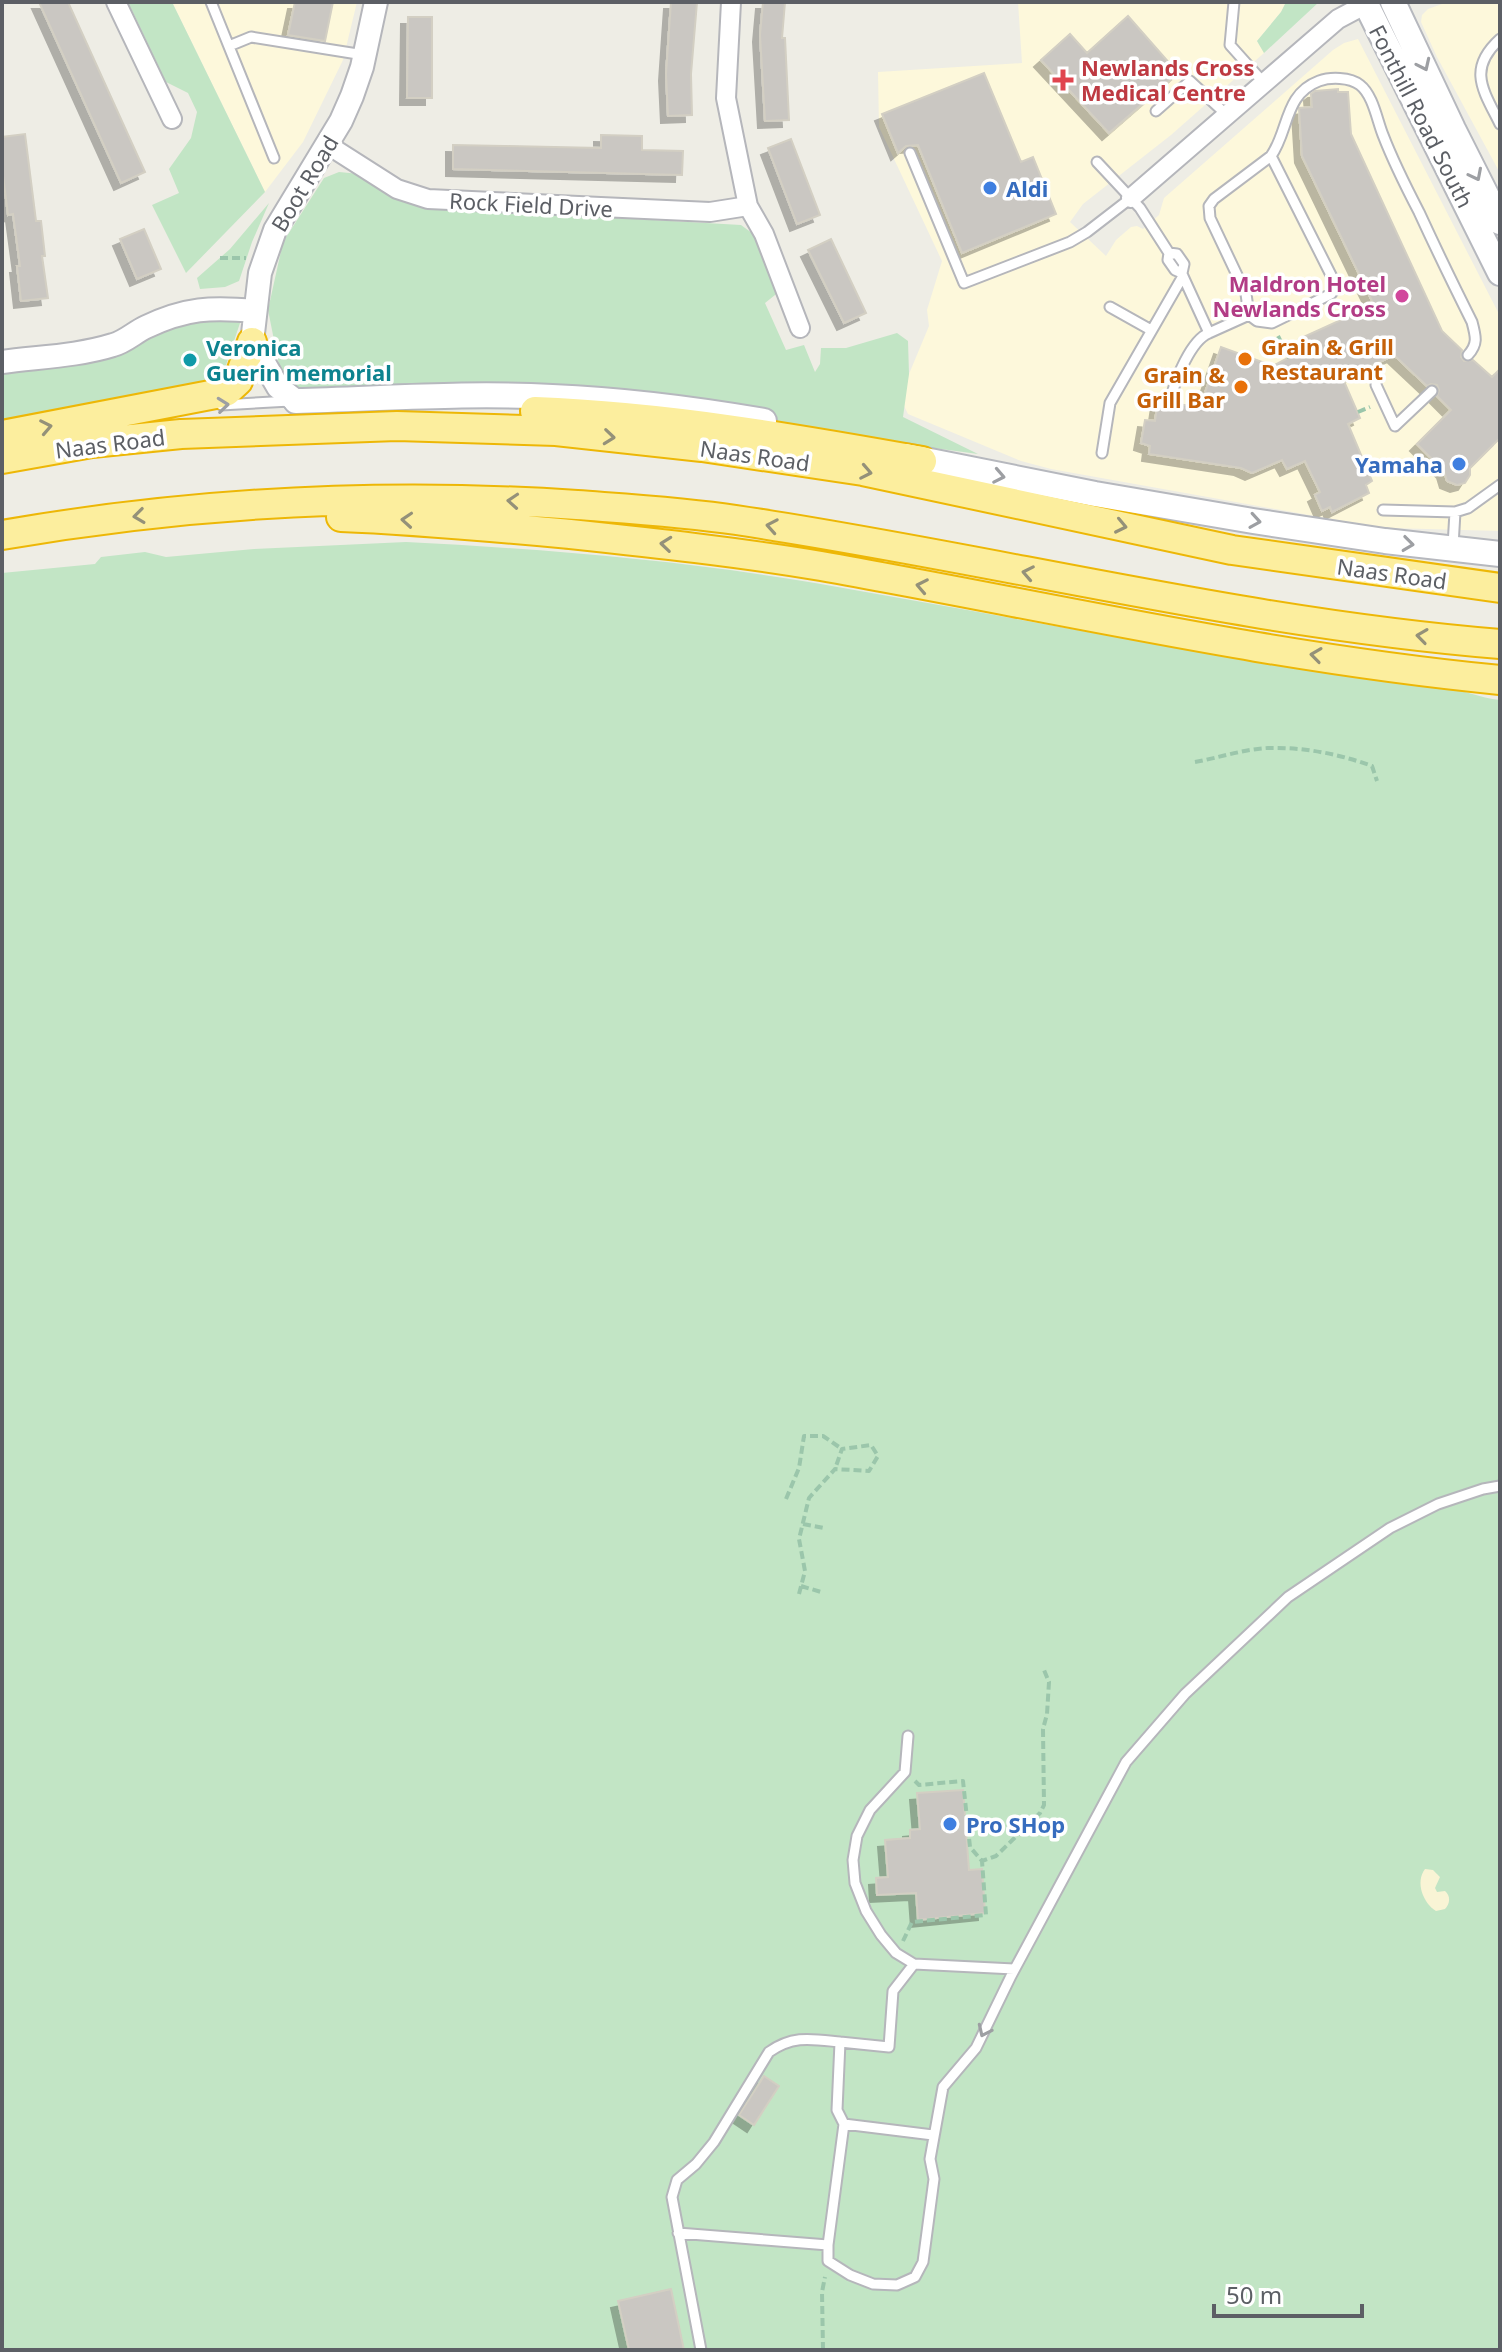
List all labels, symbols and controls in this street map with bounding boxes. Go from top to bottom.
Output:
street label: Fonthill Road South [1363,19,1481,213]
place label: Newlands Cross Medical Centre [1081,52,1254,107]
one-way arrow [1414,56,1430,71]
marker: Newlands Cross Medical Centre [1052,69,1074,91]
street label: Boot Road [263,129,345,237]
one-way arrow [1467,167,1482,182]
place label: Aldi [1006,173,1048,203]
marker: Aldi [981,179,999,197]
street label: Rock Field Drive [448,185,614,223]
place label: Maldron Hotel Newlands Cross [1213,268,1386,323]
marker: Maldron Hotel Newlands Cross [1393,287,1411,305]
place label: Grain & Grill Restaurant [1261,331,1394,386]
place label: Veronica Guerin memorial [206,332,392,387]
marker: Grain & Grill Restaurant [1236,350,1254,368]
marker: Veronica Guerin memorial [181,351,199,369]
place label: Grain & Grill Bar [1136,359,1225,414]
marker: Grain & Grill Bar [1232,378,1250,396]
one-way arrow [217,396,230,413]
one-way arrow [39,419,52,436]
street label: Naas Road [53,421,167,465]
one-way arrow [603,428,616,445]
street label: Naas Road [698,432,812,478]
place label: Yamaha [1355,449,1443,479]
marker: Yamaha [1450,455,1468,473]
one-way arrow [860,463,873,480]
one-way arrow [992,466,1005,483]
one-way arrow [506,493,519,510]
one-way arrow [133,507,146,524]
one-way arrow [400,512,413,529]
one-way arrow [1248,512,1261,529]
one-way arrow [1114,517,1127,534]
one-way arrow [765,518,779,535]
one-way arrow [659,535,672,552]
one-way arrow [1401,535,1415,552]
street label: Naas Road [1335,550,1449,596]
one-way arrow [1021,565,1034,582]
one-way arrow [916,578,930,595]
one-way arrow [1416,628,1429,645]
one-way arrow [1309,647,1323,664]
place label: Pro SHop [966,1809,1065,1839]
marker: Pro SHop [941,1815,959,1833]
one-way arrow [978,2023,994,2038]
scale bar [1214,2268,1362,2318]
text: 50 m [1226,2278,1282,2311]

